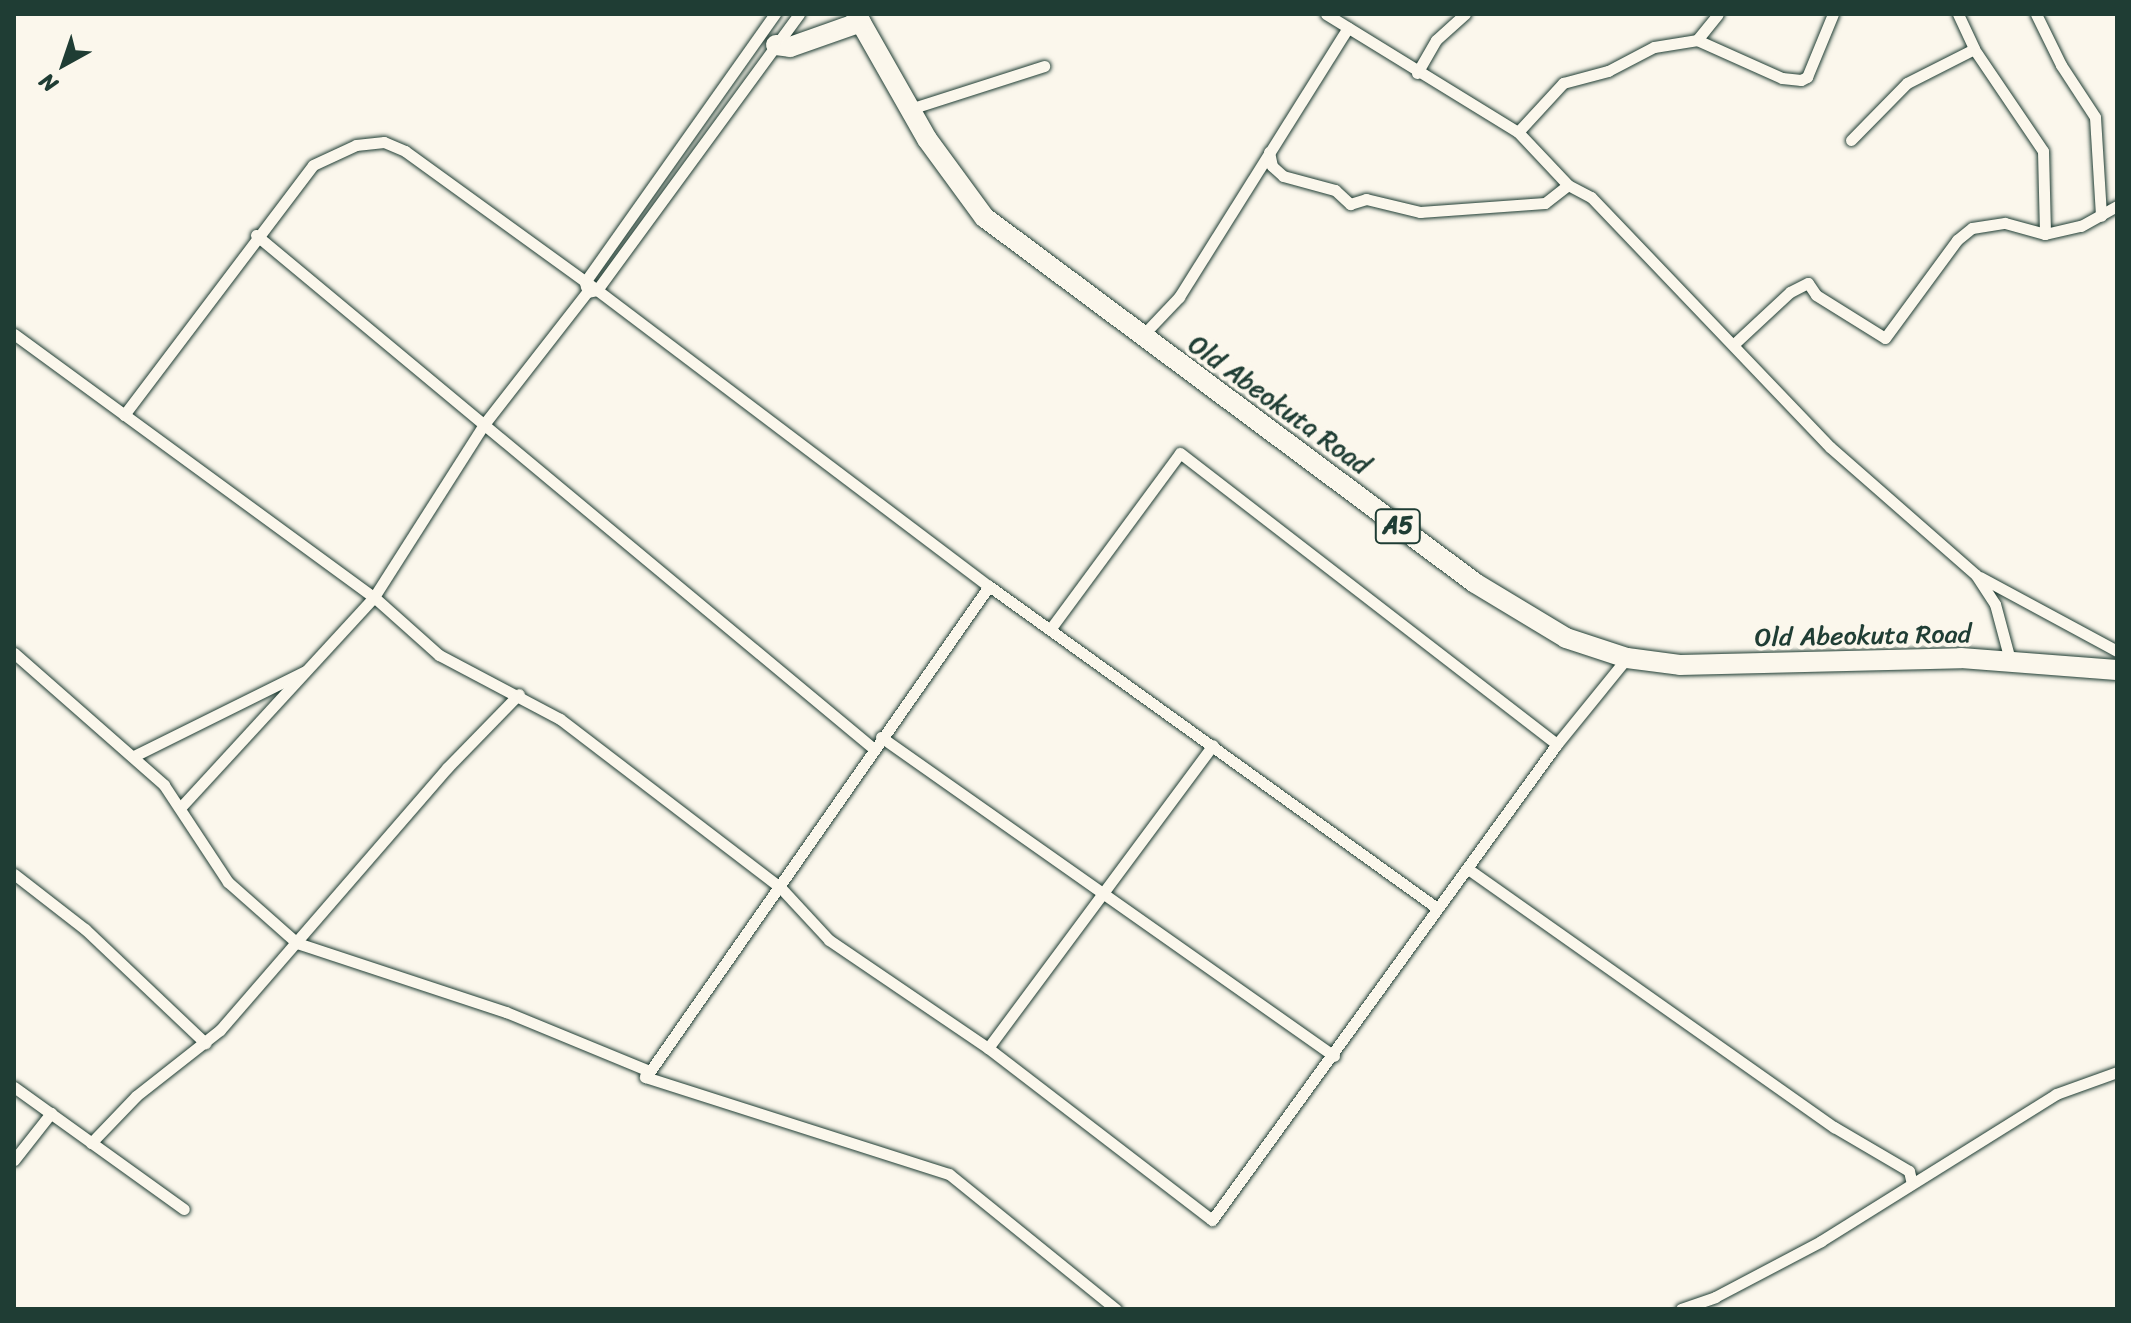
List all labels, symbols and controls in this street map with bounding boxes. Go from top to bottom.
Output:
north arrow [24,24,104,104]
text: N [30,63,67,103]
street label: Old Abeokuta Road [1182,329,1376,481]
road number: A5 [1374,506,1422,546]
street label: Old Abeokuta Road [1755,619,1971,653]

